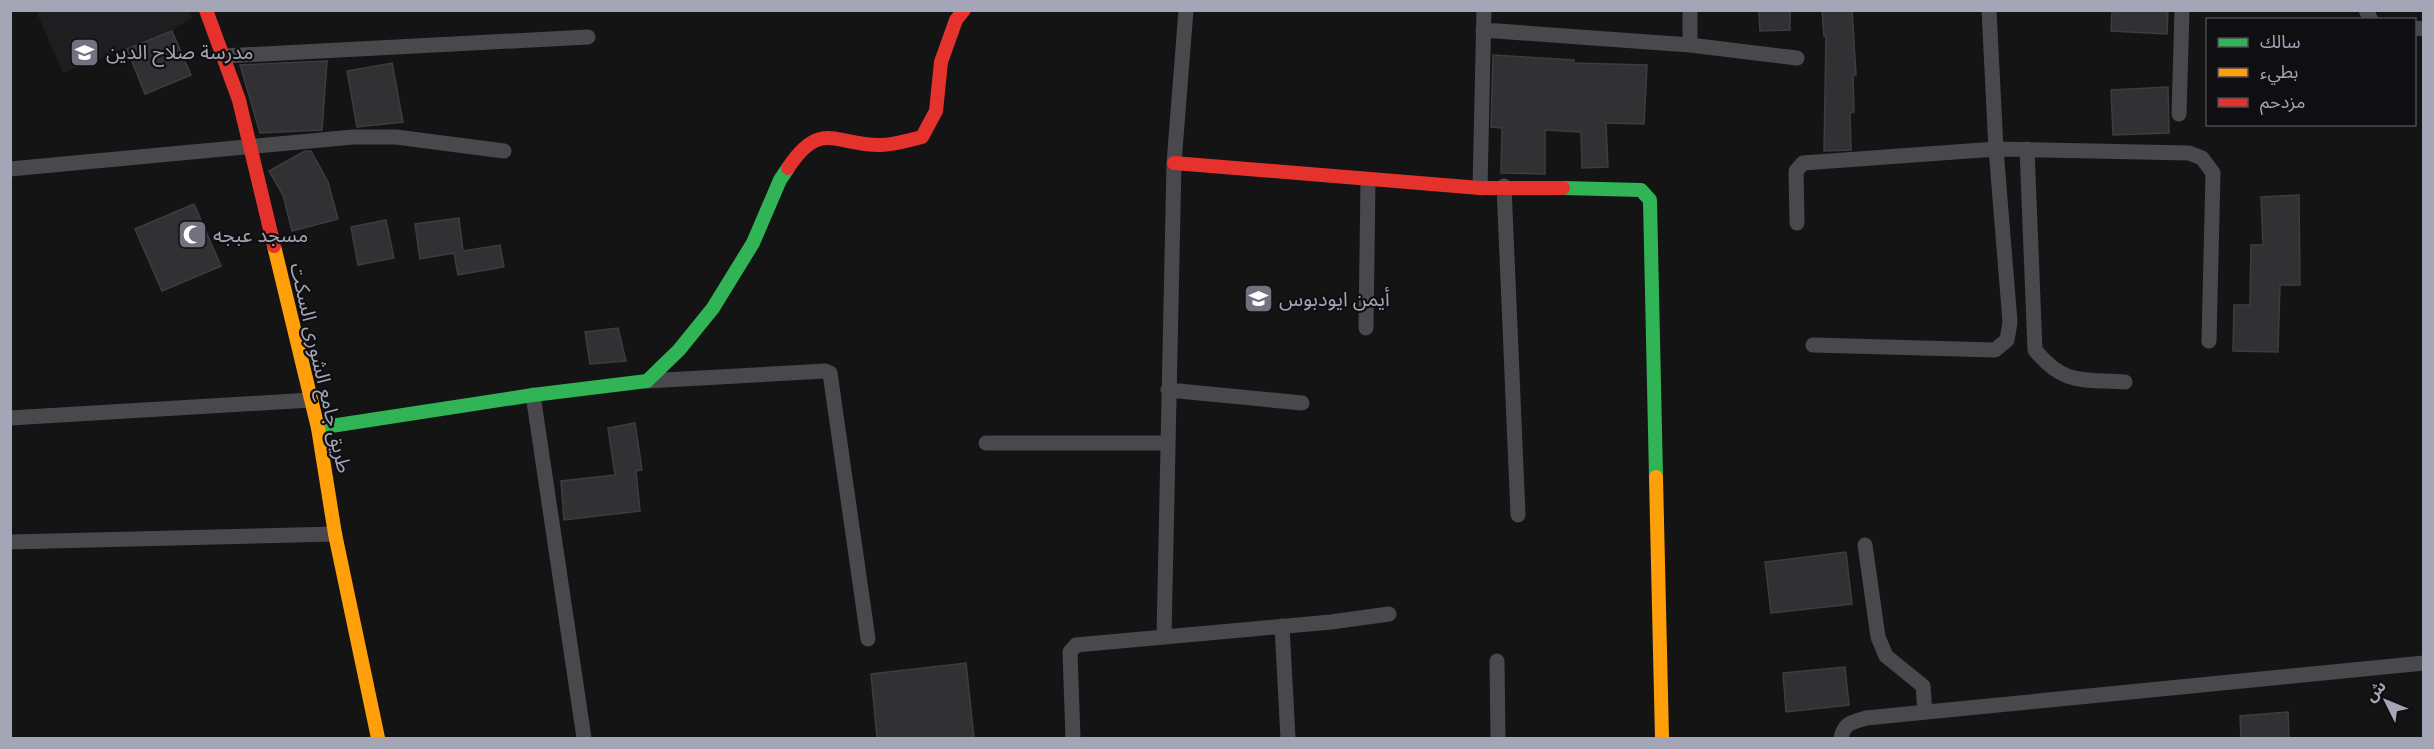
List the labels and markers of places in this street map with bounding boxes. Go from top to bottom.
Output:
school or university icon: مدرسة صلاح الدين [69,36,101,68]
place label: مدرسة صلاح الدين [106,40,253,67]
mosque icon: مسجد عبجه [176,219,208,251]
place label: مسجد عبجه [213,223,308,247]
school or university icon: أيمن ايودبوس [1242,283,1274,315]
place label: أيمن ايودبوس [1279,287,1390,311]

